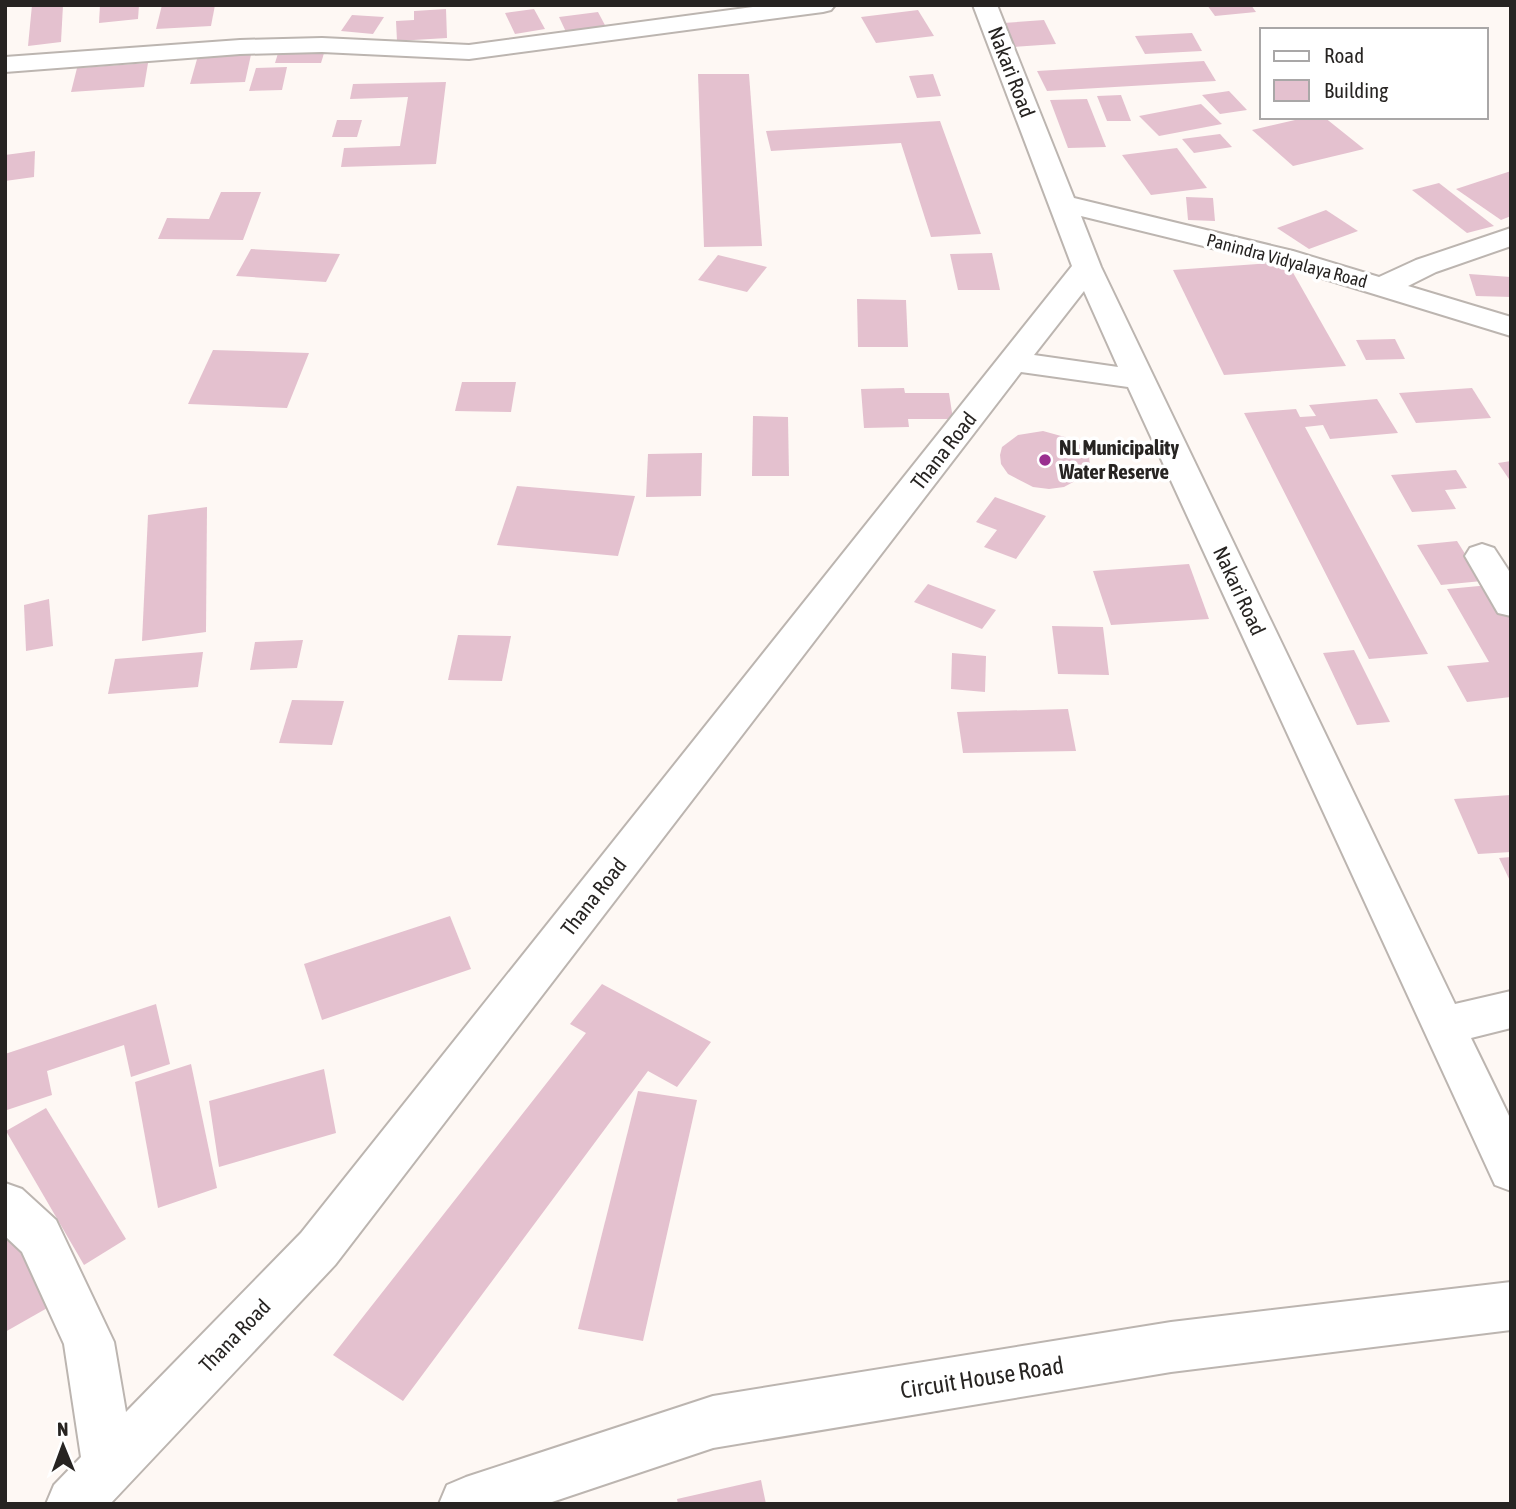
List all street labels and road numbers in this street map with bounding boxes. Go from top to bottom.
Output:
street label: Nakari Road [984,23,1040,120]
street label: Panindra Vidyalaya Road [1205,229,1370,292]
street label: Thana Road [906,407,981,494]
street label: Nakari Road [1209,542,1271,639]
street label: Thana Road [556,853,631,940]
street label: Thana Road [194,1294,275,1377]
street label: Circuit House Road [898,1351,1065,1404]

